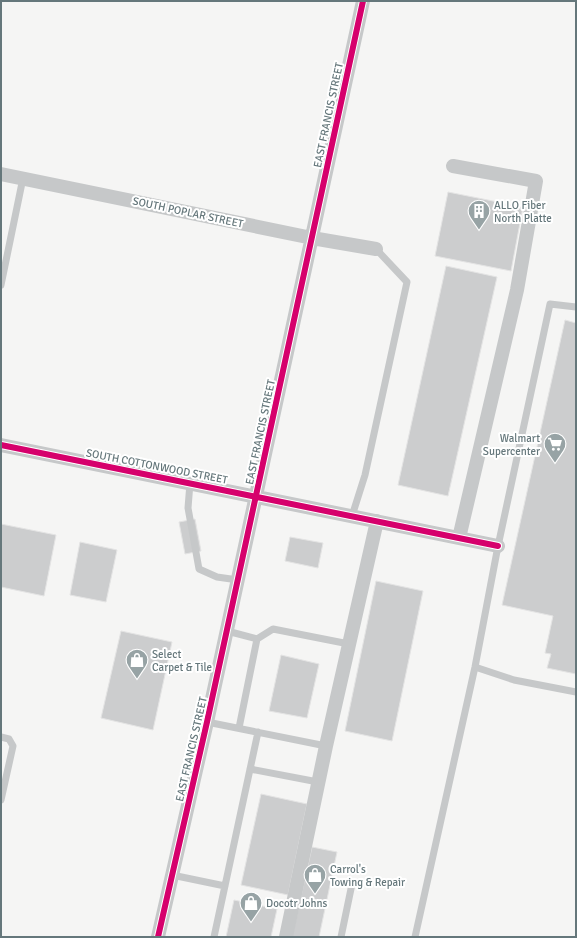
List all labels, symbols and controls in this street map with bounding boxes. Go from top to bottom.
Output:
street label: EAST FRANCIS STREET [311,61,346,169]
street label: SOUTH POPLAR STREET [131,194,245,231]
building icon: ALLO Fiber North Platte [466,198,492,231]
place label: ALLO Fiber North Platte [494,199,552,225]
street label: EAST FRANCIS STREET [243,378,278,486]
supermarket icon: Walmart Supercenter [542,431,568,464]
place label: Walmart Supercenter [483,432,540,458]
street label: SOUTH COTTONWOOD STREET [85,446,229,487]
shop icon: Select Carpet & Tile [124,647,150,680]
place label: Select Carpet & Tile [152,648,212,674]
street label: EAST FRANCIS STREET [173,695,210,803]
shop icon: Carrol's Towing & Repair [302,862,328,895]
place label: Carrol's Towing & Repair [330,863,405,889]
shop icon: Docotr Johns [238,890,264,923]
place label: Docotr Johns [266,897,328,910]

